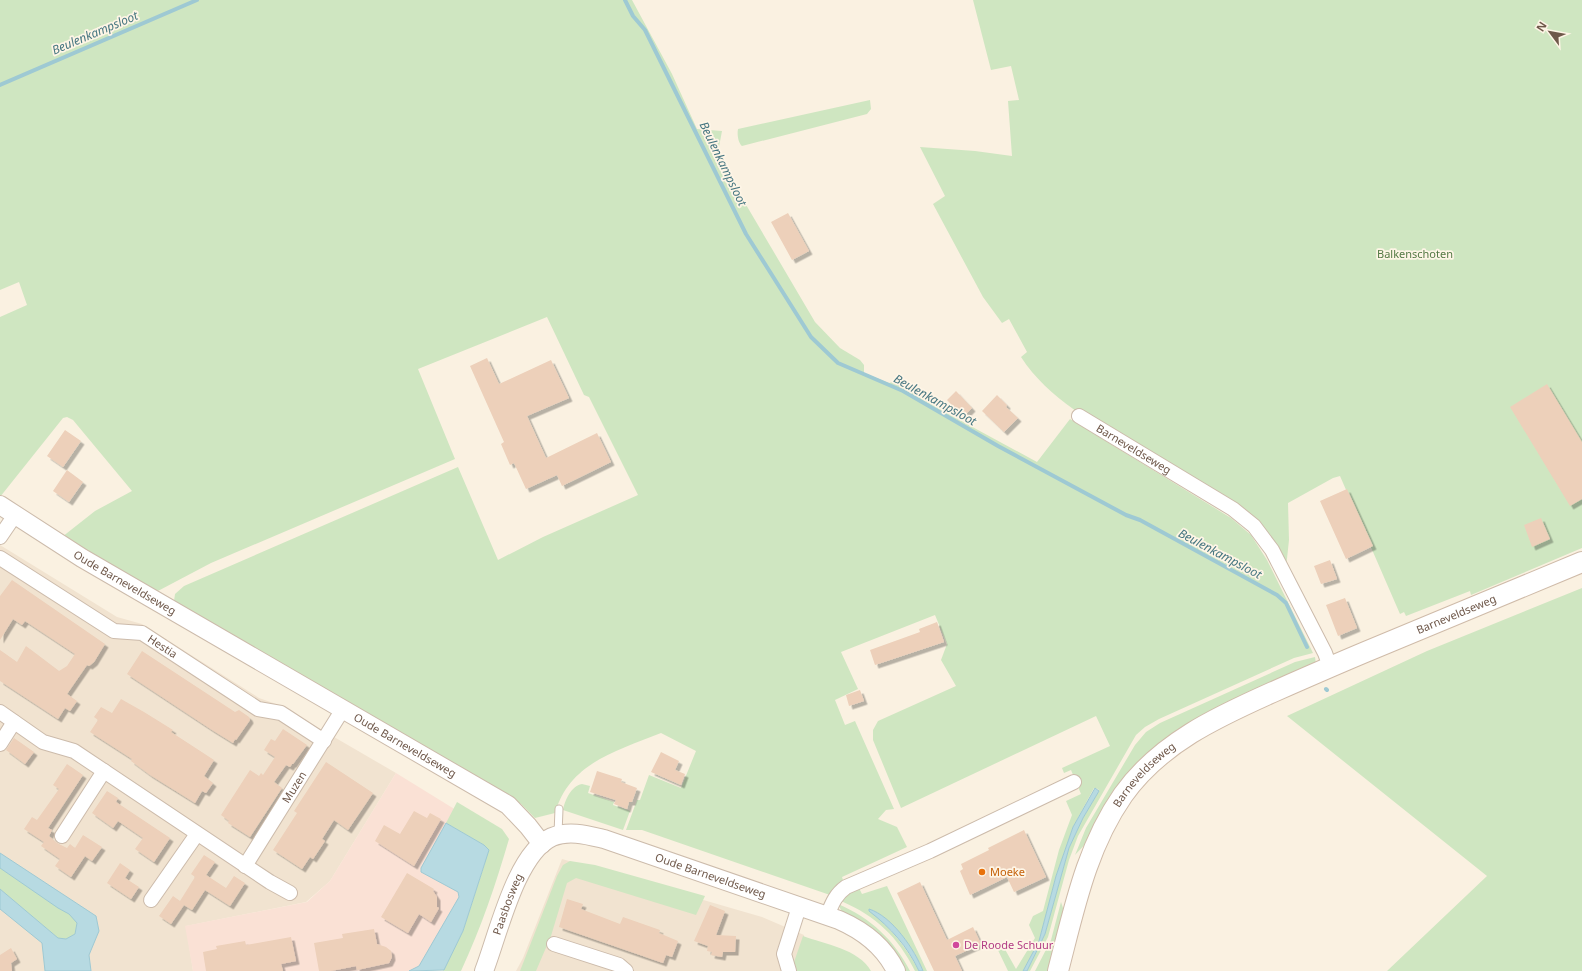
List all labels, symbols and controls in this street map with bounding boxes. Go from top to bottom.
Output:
water label: Beulenkampsloot [49,6,141,58]
north arrow [1530,12,1570,52]
text: N [1532,19,1550,34]
water label: Beulenkampsloot [696,119,752,210]
park label: Balkenschoten [1377,246,1453,261]
water label: Beulenkampsloot [891,370,981,430]
street label: Barneveldseweg [1094,420,1174,477]
water label: Beulenkampsloot [1176,524,1266,583]
street label: Oude Barneveldseweg [71,547,179,618]
street label: Barneveldseweg [1414,591,1498,637]
street label: Hestia [145,631,181,661]
street label: Oude Barneveldseweg [351,709,459,780]
street label: Barneveldseweg [1109,738,1178,810]
street label: Muzen [278,768,309,806]
street label: Oude Barneveldseweg [653,849,768,901]
place label: Moeke [990,864,1025,879]
marker: Moeke [977,867,987,877]
street label: Paasbosweg [489,871,526,937]
place label: De Roode Schuur [964,937,1054,952]
marker: De Roode Schuur [951,940,961,950]

